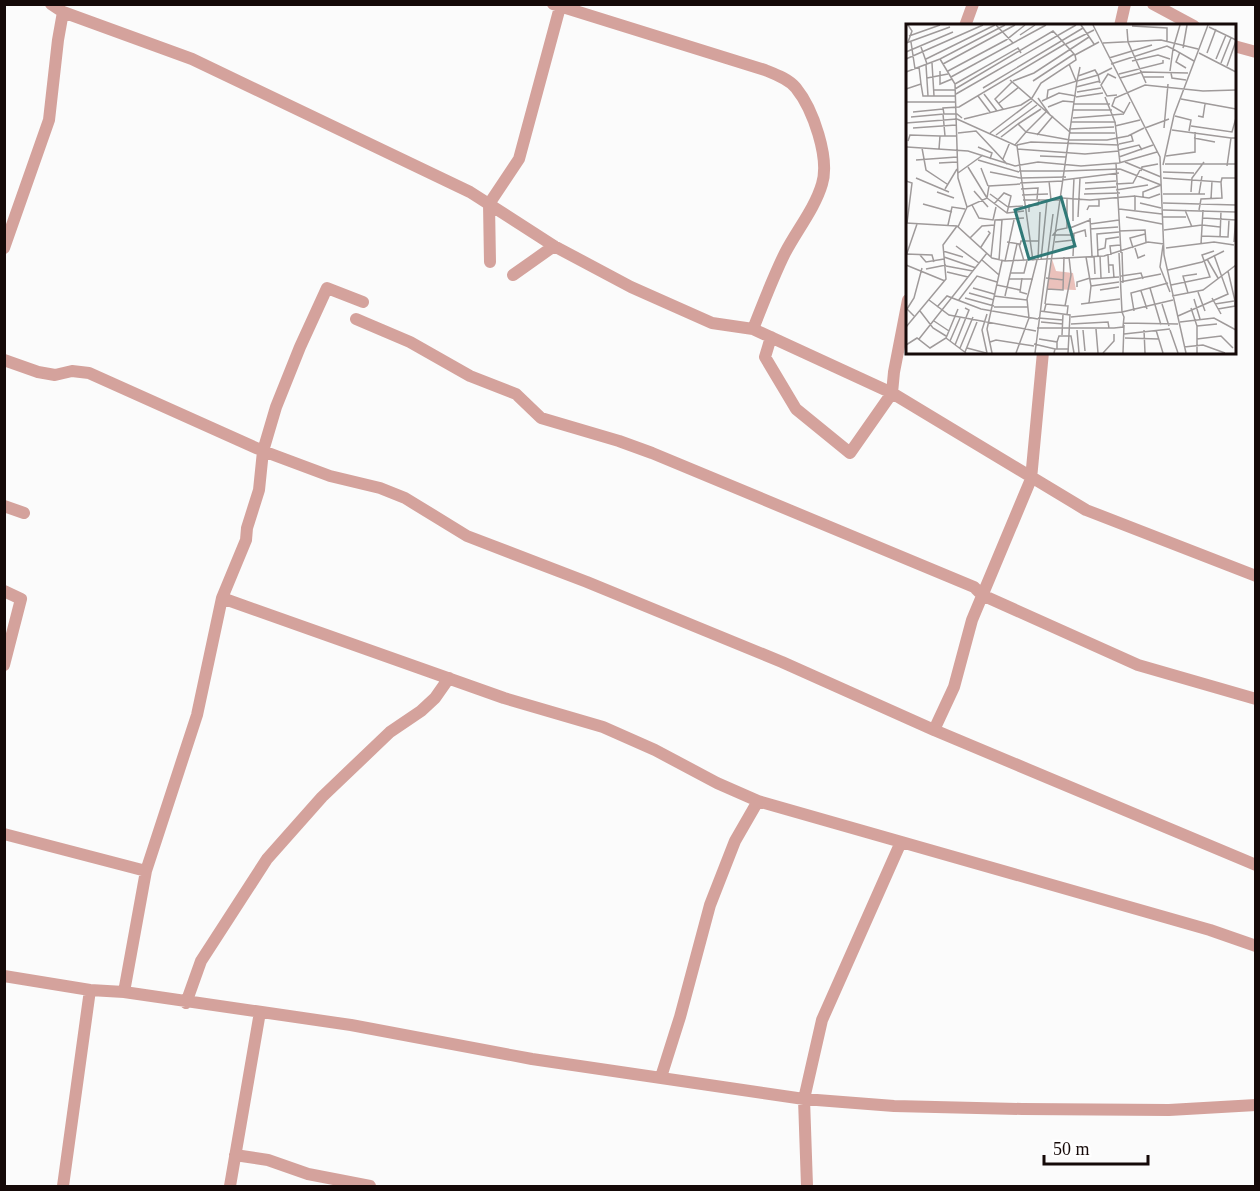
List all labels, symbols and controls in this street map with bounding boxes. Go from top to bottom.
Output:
inset map [906,24,1236,354]
scale bar [1044,1128,1148,1166]
text: 50 m [1053,1139,1090,1159]

